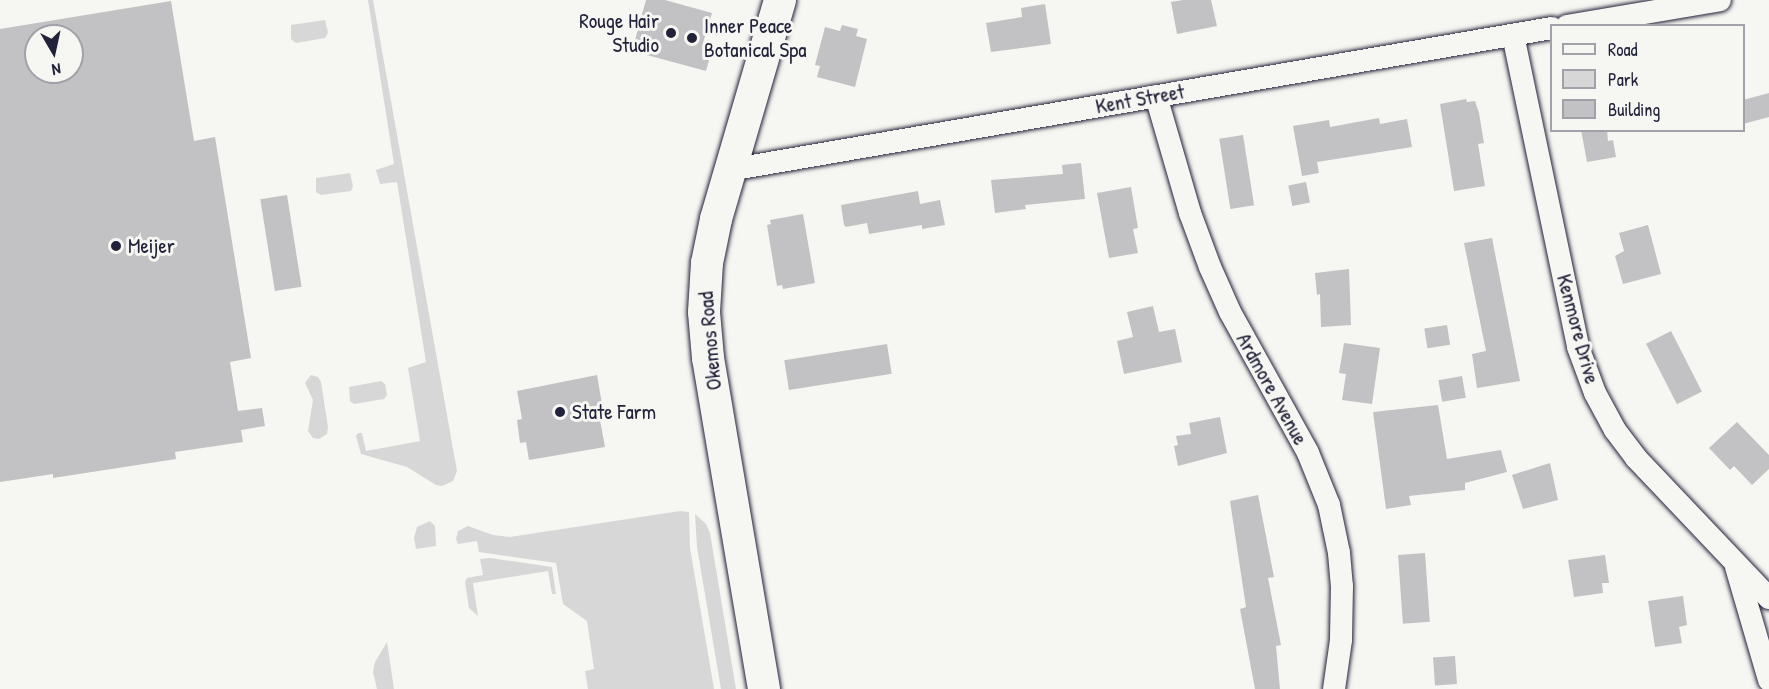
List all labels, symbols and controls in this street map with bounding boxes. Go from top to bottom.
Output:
place label: Rouge Hair Studio [579,8,659,58]
place label: Inner Peace Botanical Spa [704,13,806,63]
north arrow [24,24,84,84]
legend [1550,24,1745,132]
marker: Rouge Hair Studio [664,26,678,40]
marker: Inner Peace Botanical Spa [685,31,699,45]
text: Road [1608,37,1638,62]
text: N [51,58,62,81]
text: Park [1608,67,1638,92]
street label: Kent Street [1094,79,1186,119]
text: Building [1608,97,1660,122]
place label: Meijer [128,233,175,259]
marker: Meijer [109,239,123,253]
street label: Kenmore Drive [1551,271,1605,387]
street label: Okemos Road [693,291,727,391]
street label: Ardmore Avenue [1231,329,1313,449]
place label: State Farm [572,399,656,425]
marker: State Farm [553,405,567,419]

